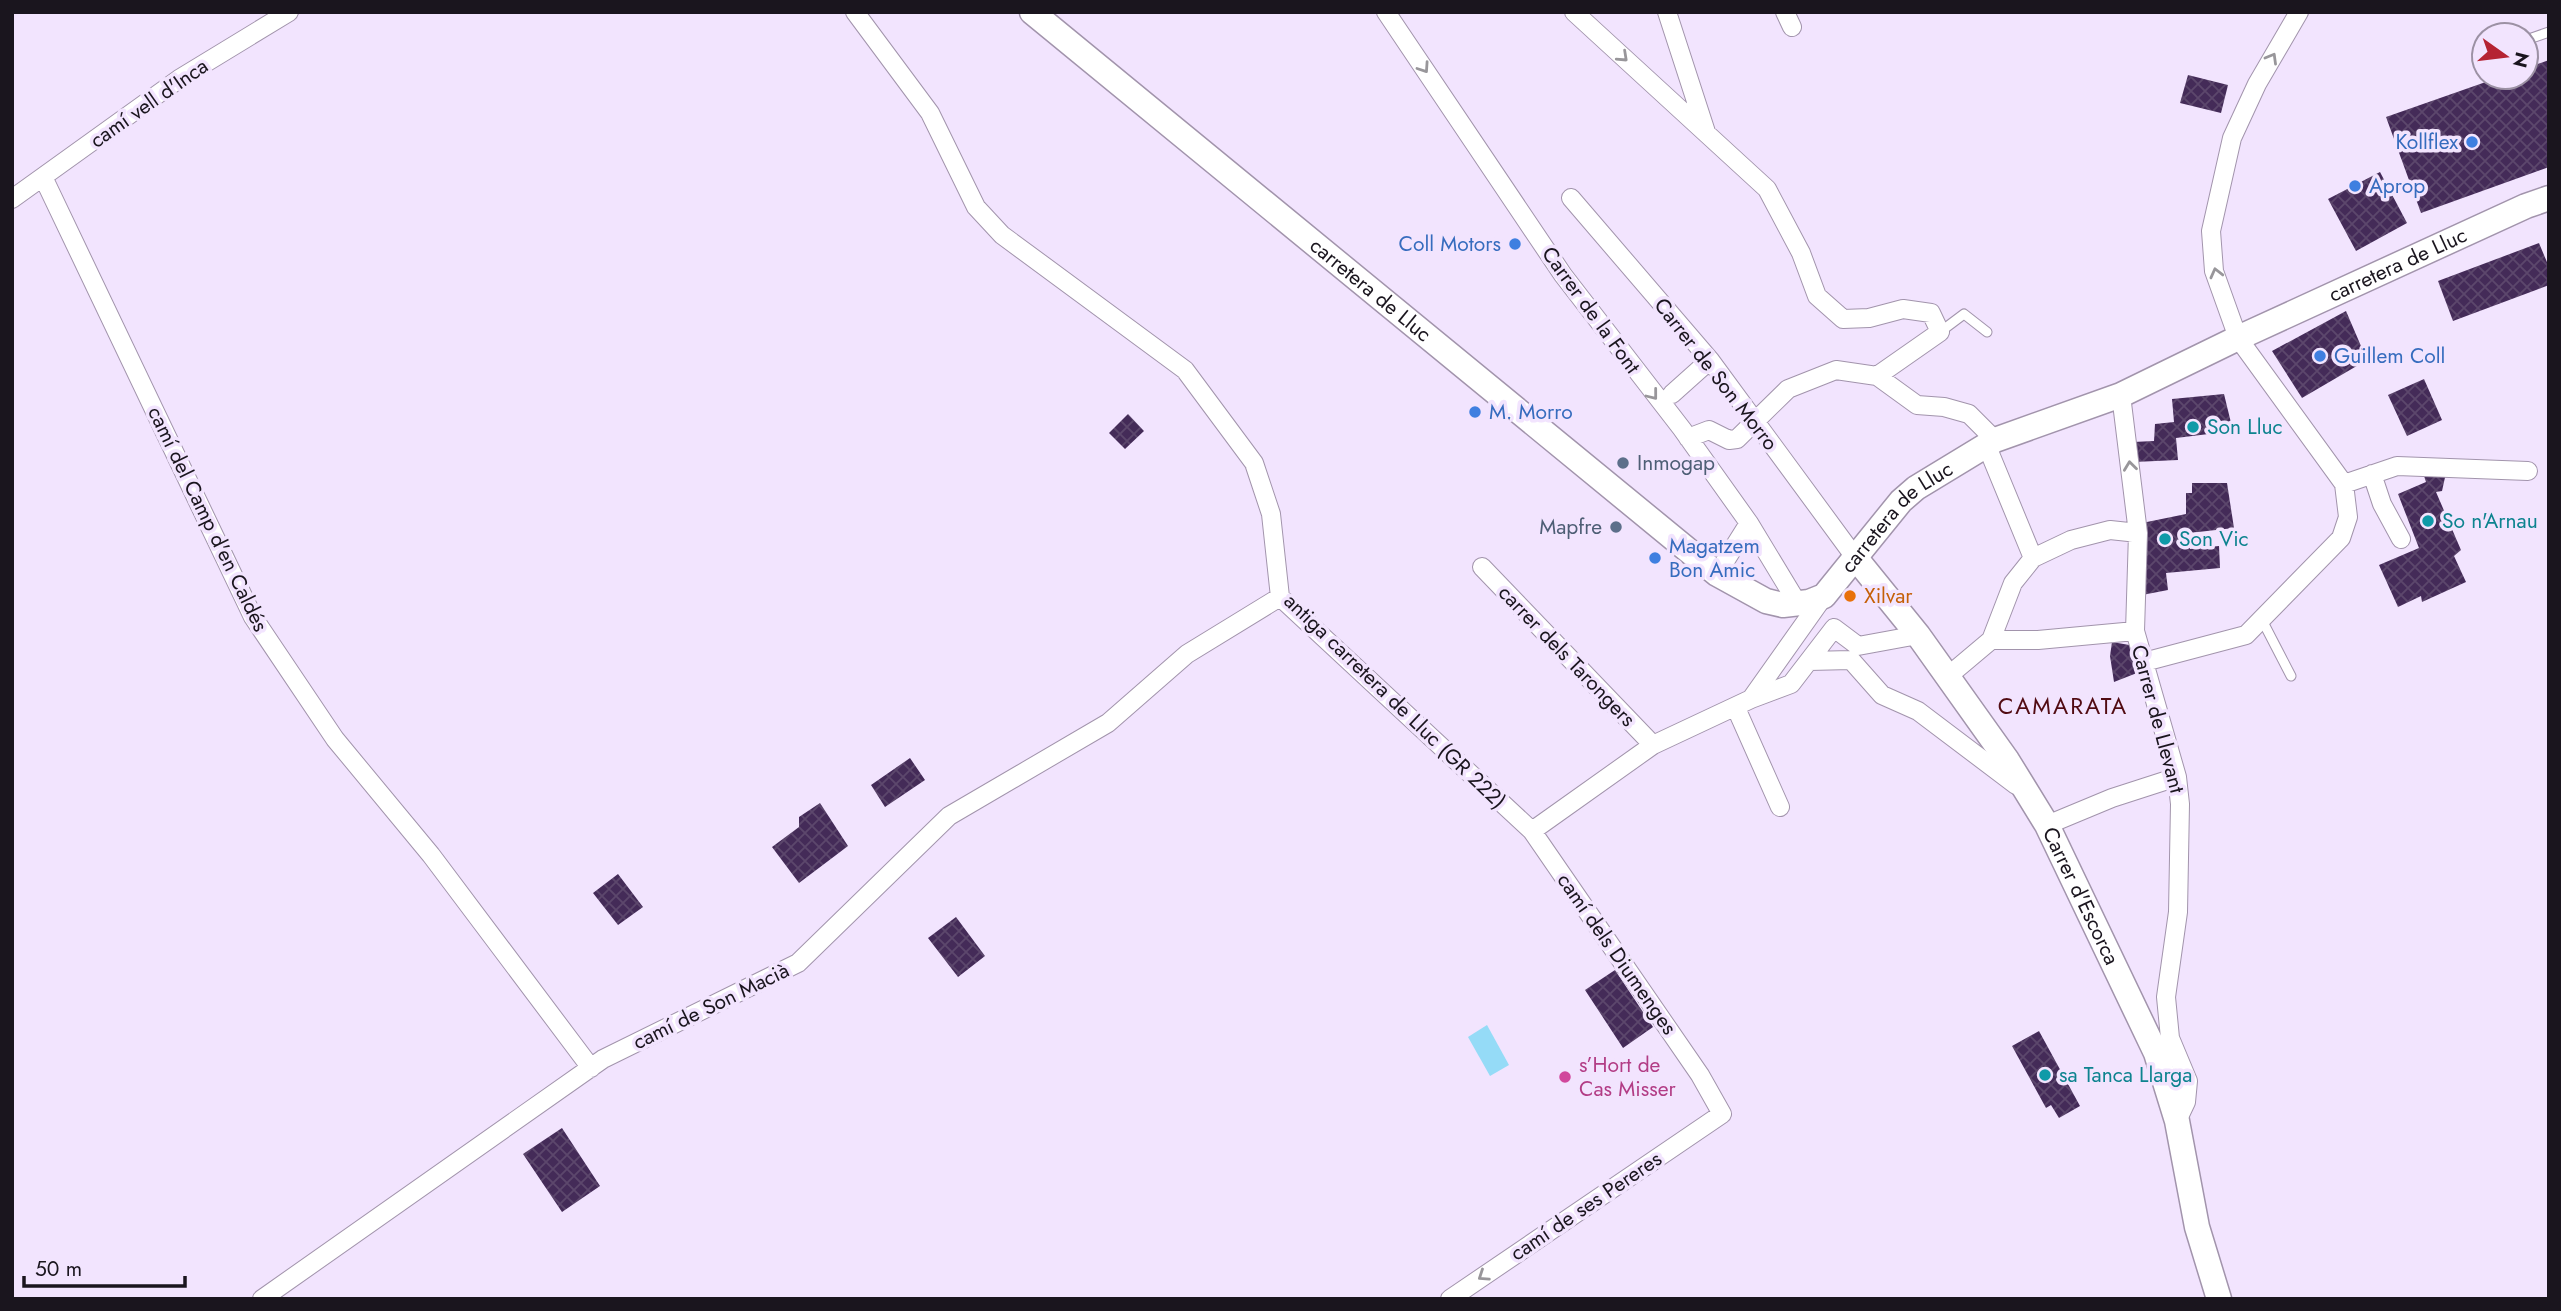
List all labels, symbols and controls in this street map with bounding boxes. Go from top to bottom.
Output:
north arrow [2470,21,2540,91]
one-way arrow [1615,49,1628,61]
text: N [2506,49,2536,71]
street label: camí vell d'Inca [84,51,214,155]
one-way arrow [2264,53,2277,66]
one-way arrow [1416,61,1429,74]
place label: Kollflex [2395,127,2458,157]
marker: Kollflex [2464,134,2480,150]
place label: Aprop [2369,171,2425,201]
marker: Aprop [2347,178,2363,194]
street label: carretera de Lluc [2324,220,2472,309]
place label: Coll Motors [1399,229,1501,259]
street label: carretera de Lluc [1303,231,1438,349]
marker: Coll Motors [1507,236,1523,252]
street label: Carrer de la Font [1535,240,1647,380]
one-way arrow [2210,267,2225,279]
street label: Carrer de Son Morro [1647,291,1785,457]
place label: Guillem Coll [2334,341,2445,371]
marker: Guillem Coll [2312,348,2328,364]
one-way arrow [1645,387,1658,400]
place label: M. Morro [1489,397,1573,427]
street label: camí del Camp d'en Caldés [140,401,276,637]
marker: M. Morro [1467,404,1483,420]
place label: Son Lluc [2207,412,2283,442]
marker: Son Lluc [2185,419,2201,435]
place label: Inmogap [1637,448,1715,478]
street label: carretera de Lluc [1834,454,1959,579]
marker: Inmogap [1615,455,1631,471]
one-way arrow [2122,460,2137,471]
place label: So n'Arnau [2442,506,2538,536]
place label: Mapfre [1539,512,1602,542]
marker: So n'Arnau [2420,513,2436,529]
marker: Mapfre [1608,519,1624,535]
place label: Son Vic [2179,524,2249,554]
place label: Magatzem Bon Amic [1669,531,1760,585]
marker: Son Vic [2157,531,2173,547]
marker: Magatzem Bon Amic [1647,550,1663,566]
street label: carrer dels Tarongers [1491,578,1643,734]
place label: Xilvar [1864,581,1913,611]
street label: antiga carretera de Lluc (GR 222) [1277,587,1513,815]
marker: Xilvar [1842,588,1858,604]
street label: Carrer de Llevant [2124,642,2192,796]
district label: CAMARATA [1998,689,2128,723]
street label: Carrer d'Escorca [2035,822,2127,970]
street label: camí dels Diumenges [1550,867,1684,1041]
street label: camí de Son Macià [628,955,794,1057]
place label: s’Hort de Cas Misser [1579,1050,1676,1104]
place label: sa Tanca Llarga [2059,1060,2192,1090]
marker: sa Tanca Llarga [2037,1067,2053,1083]
marker: s’Hort de Cas Misser [1557,1069,1573,1085]
street label: camí de ses Pereres [1504,1144,1668,1268]
scale bar [24,1244,186,1288]
text: 50 m [35,1254,82,1284]
one-way arrow [1478,1268,1491,1280]

